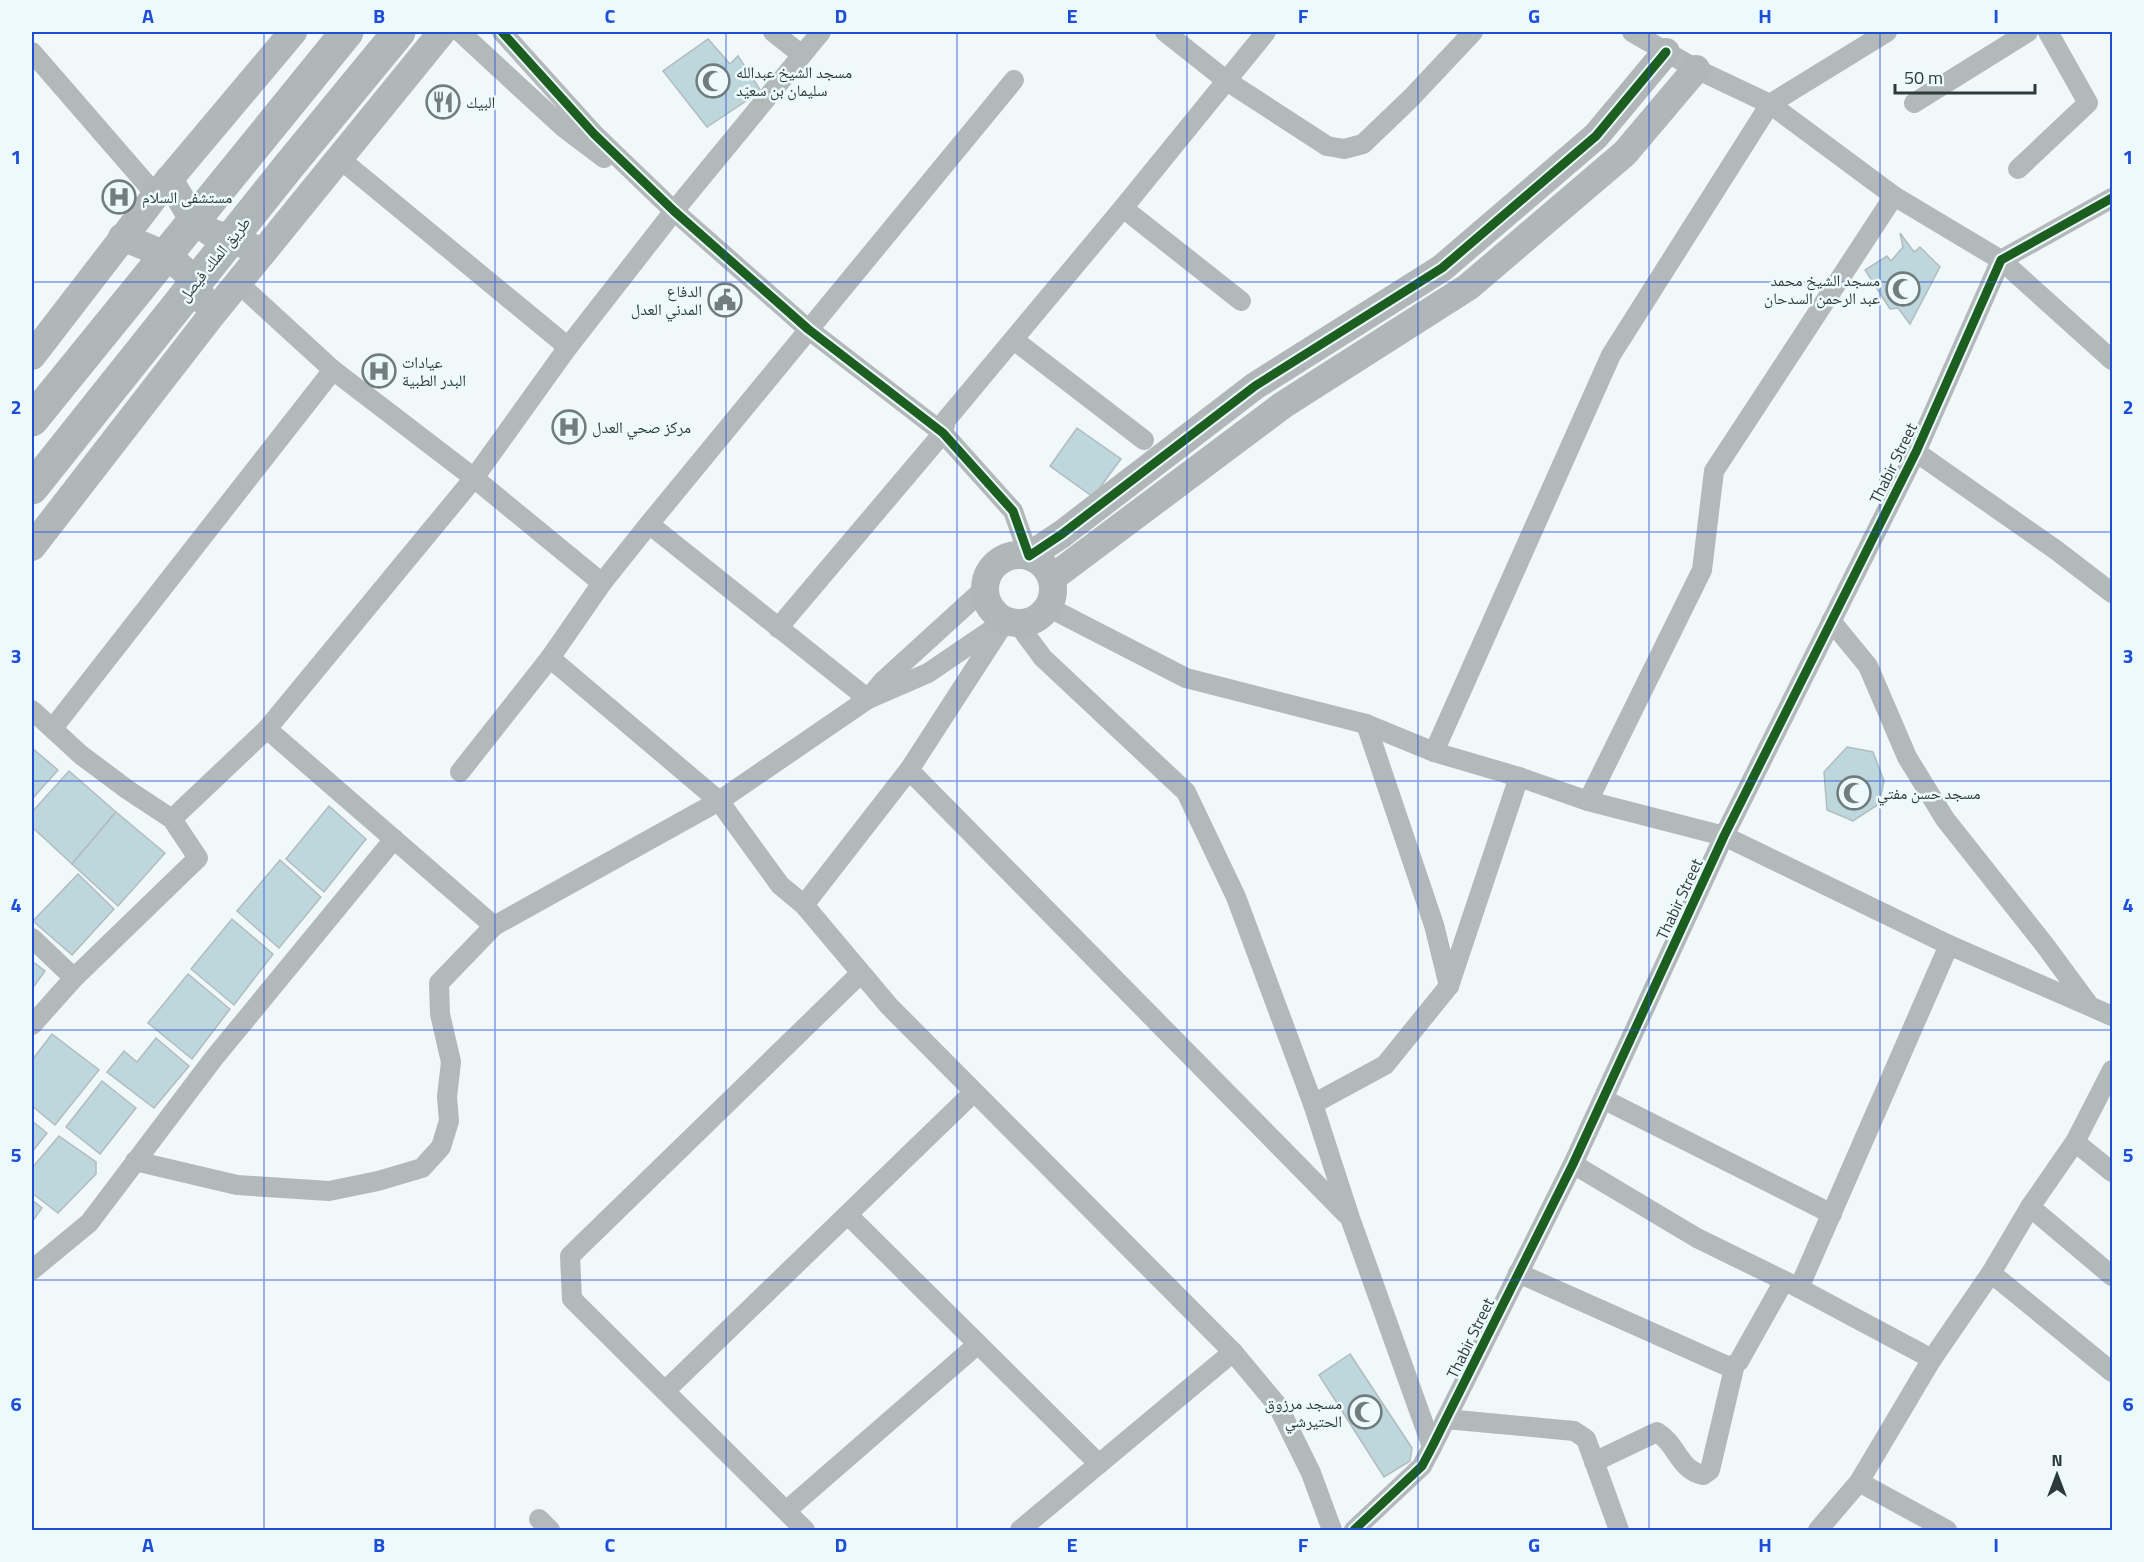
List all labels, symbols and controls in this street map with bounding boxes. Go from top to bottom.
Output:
text: A [142,0,154,31]
text: B [373,0,385,31]
text: C [605,0,616,31]
text: D [835,0,847,31]
text: E [1066,0,1078,31]
text: F [1298,0,1309,31]
text: G [1528,0,1540,31]
text: H [1758,0,1772,31]
text: I [1993,0,1999,31]
scale bar [1895,57,2034,95]
place label: مسجد الشيخ عبدالله سليمان بن سعيّد [736,60,852,102]
mosque icon: مسجد الشيخ عبدالله سليمان بن سعيّد [695,63,731,99]
text: 50 m [1904,64,1943,91]
restaurant icon: البيك [425,84,461,120]
place label: البيك [466,90,495,114]
text: 1 [10,141,22,172]
text: 1 [2122,141,2134,172]
hospital icon: مستشفى السلام [101,179,137,215]
place label: مستشفى السلام [142,185,232,209]
street label: طريق الملك فيصل [172,211,256,307]
place label: مسجد الشيخ محمد عبد الرحمن السدحان [1764,268,1880,310]
mosque icon: مسجد الشيخ محمد عبد الرحمن السدحان [1885,271,1921,307]
place label: الدفاع المدني العدل [631,279,702,322]
public building icon: الدفاع المدني العدل [707,282,743,318]
place label: عيادات البدر الطبية [402,350,466,392]
hospital icon: عيادات البدر الطبية [361,353,397,389]
text: 2 [10,391,22,422]
text: 2 [2122,391,2134,422]
hospital icon: مركز صحي العدل [551,409,587,445]
place label: مركز صحي العدل [592,415,691,440]
street label: Thabir Street [1863,418,1923,507]
text: 3 [10,640,22,671]
text: 3 [2122,640,2134,671]
mosque icon: مسجد حسن مفتي [1836,775,1872,811]
place label: مسجد حسن مفتي [1877,781,1981,806]
street label: Thabir Street [1650,854,1708,944]
text: 4 [10,889,22,920]
text: 4 [2122,889,2134,920]
text: 5 [10,1139,22,1170]
text: 5 [2122,1139,2134,1170]
street label: Thabir Street [1440,1293,1500,1382]
text: 6 [10,1388,22,1419]
text: 6 [2122,1388,2134,1419]
place label: مسجد مرزوق الحتيرشي [1265,1391,1342,1434]
mosque icon: مسجد مرزوق الحتيرشي [1347,1394,1383,1430]
north arrow [2027,1445,2087,1505]
text: N [2051,1448,2063,1472]
text: A [142,1529,154,1560]
text: B [373,1529,385,1560]
text: C [605,1529,616,1560]
text: D [835,1529,847,1560]
text: E [1066,1529,1078,1560]
text: F [1298,1529,1309,1560]
text: G [1528,1529,1540,1560]
text: H [1758,1529,1772,1560]
text: I [1993,1529,1999,1560]

